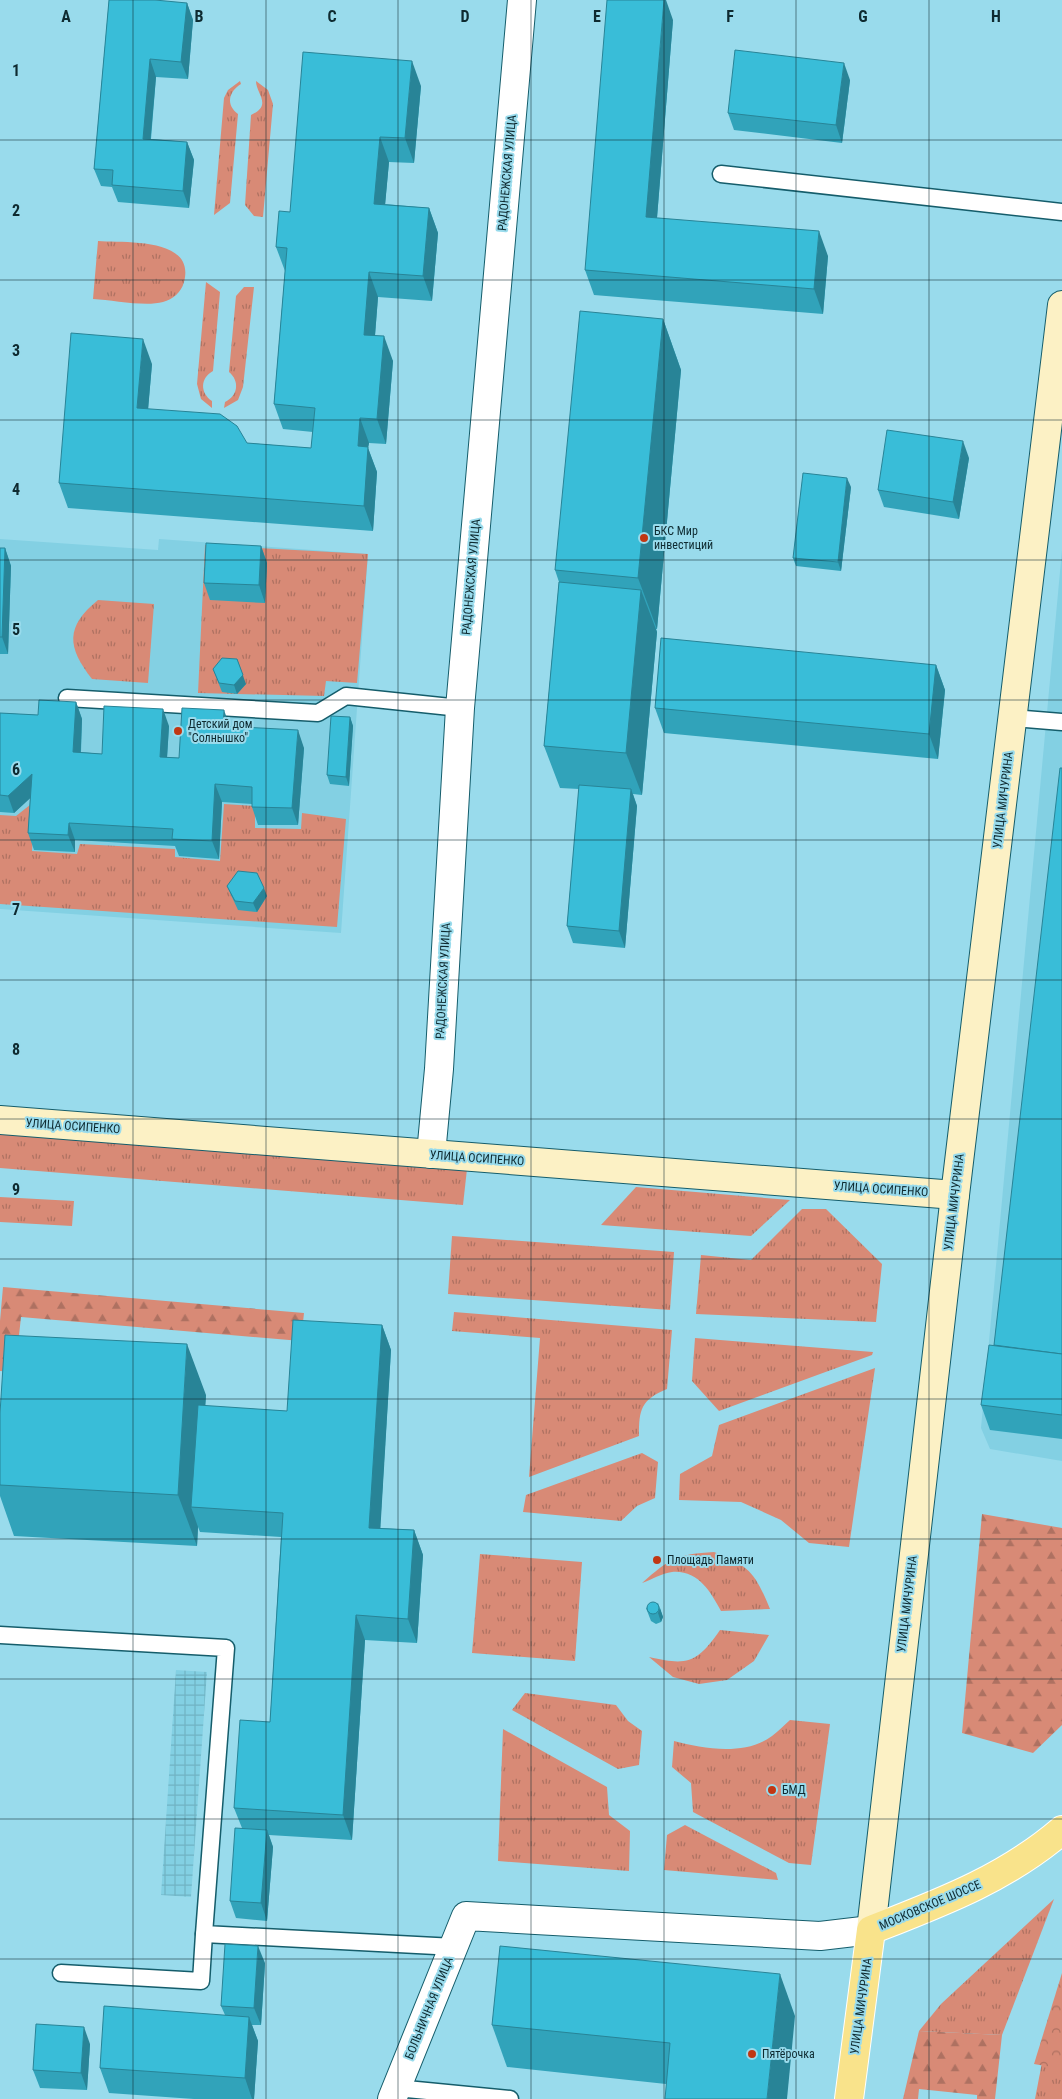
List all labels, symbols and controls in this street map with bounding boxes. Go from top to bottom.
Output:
text: A [61,7,71,26]
text: B [195,7,204,26]
text: C [327,7,337,26]
text: D [460,7,470,26]
text: E [593,7,601,26]
text: F [726,7,734,26]
text: G [858,7,868,26]
text: H [991,7,1001,26]
text: 1 [12,61,20,80]
street label: РАДОНЕЖСКАЯ УЛИЦА [495,114,519,232]
text: 2 [12,201,20,220]
text: 3 [12,341,20,360]
text: 4 [12,480,20,499]
street label: РАДОНЕЖСКАЯ УЛИЦА [459,518,483,636]
place label: БКС Мир инвестиций [654,524,713,552]
marker: БКС Мир инвестиций [638,532,650,544]
text: 5 [12,620,20,639]
place label: Детский дом "Солнышко" [188,717,253,745]
marker: Детский дом "Солнышко" [172,725,184,737]
street label: УЛИЦА МИЧУРИНА [990,751,1016,849]
text: 6 [12,760,20,779]
text: 7 [12,900,20,919]
street label: РАДОНЕЖСКАЯ УЛИЦА [433,922,453,1039]
text: 8 [12,1040,20,1059]
street label: УЛИЦА ОСИПЕНКО [25,1116,121,1136]
street label: УЛИЦА ОСИПЕНКО [429,1148,525,1168]
street label: УЛИЦА МИЧУРИНА [941,1153,967,1251]
street label: УЛИЦА ОСИПЕНКО [833,1179,929,1199]
text: 9 [12,1180,20,1199]
place label: Площадь Памяти [667,1553,754,1567]
marker: Площадь Памяти [651,1554,663,1566]
street label: УЛИЦА МИЧУРИНА [894,1555,920,1653]
place label: БМД [782,1783,806,1797]
marker: БМД [766,1784,778,1796]
street label: МОСКОВСКОЕ ШОССЕ [877,1877,983,1933]
street label: БОЛЬНИЧНАЯ УЛИЦА [402,1955,456,2061]
street label: УЛИЦА МИЧУРИНА [847,1957,875,2055]
place label: Пятёрочка [762,2047,815,2061]
marker: Пятёрочка [746,2048,758,2060]

